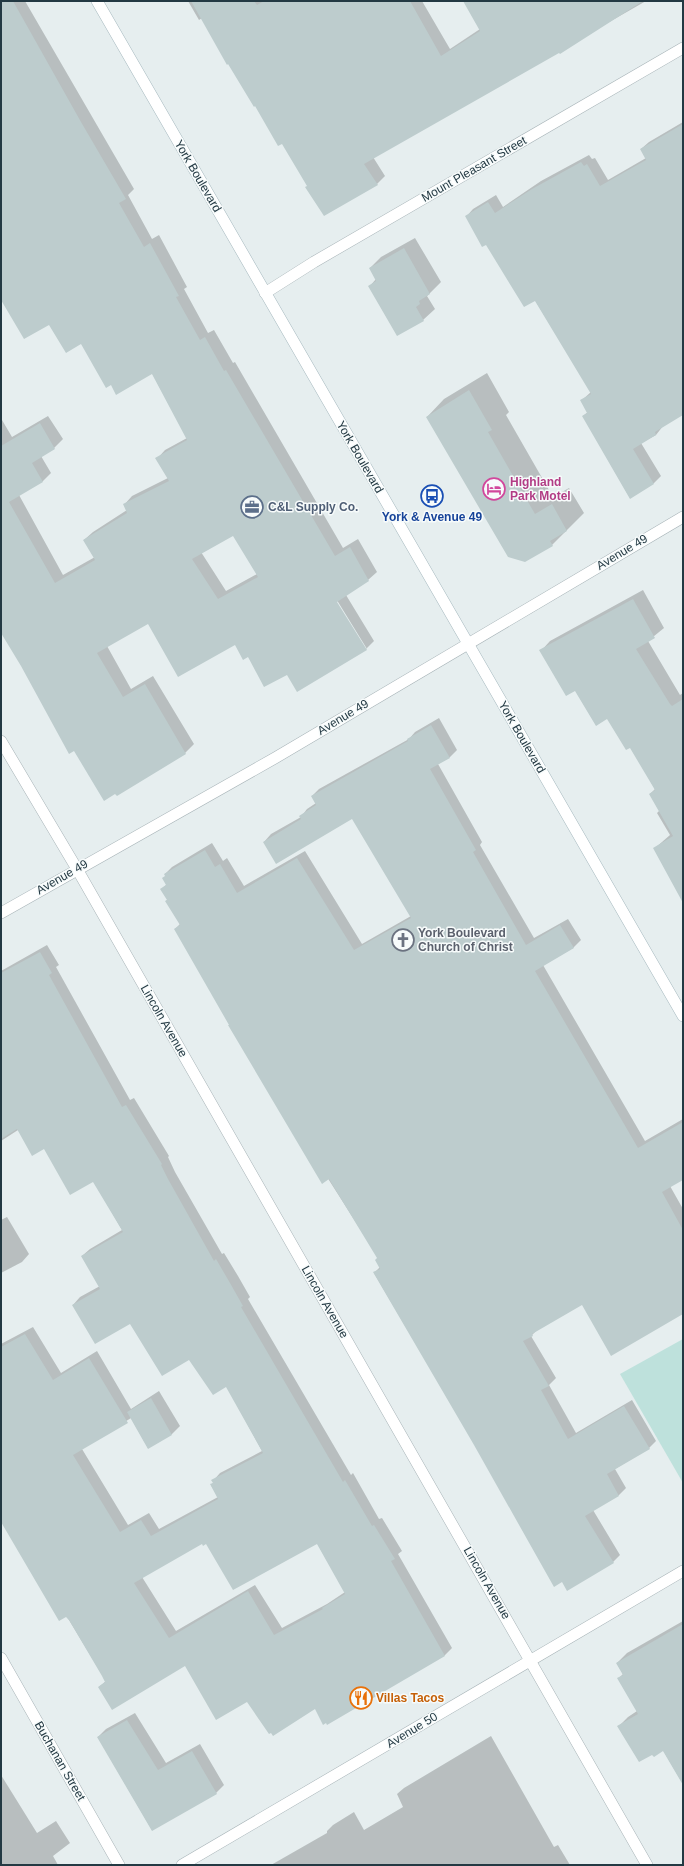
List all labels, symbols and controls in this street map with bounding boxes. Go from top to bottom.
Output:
street label: Mount Pleasant Street [419,133,529,205]
street label: York Boulevard [172,137,224,215]
street label: York Boulevard [334,418,386,496]
place label: Highland Park Motel [510,475,571,503]
hotel icon: Highland Park Motel [481,476,507,502]
bus stop icon: York & Avenue 49 [419,483,445,509]
office icon: C&L Supply Co. [239,494,265,520]
place label: C&L Supply Co. [268,500,358,514]
place label: York & Avenue 49 [382,510,482,524]
street label: Avenue 49 [594,531,650,573]
street label: Avenue 49 [315,696,371,738]
street label: York Boulevard [496,698,548,776]
street label: Avenue 49 [34,856,91,897]
place label: York Boulevard Church of Christ [418,926,513,954]
church icon: York Boulevard Church of Christ [390,927,416,953]
street label: Lincoln Avenue [138,982,191,1060]
street label: Lincoln Avenue [299,1263,352,1341]
street label: Lincoln Avenue [461,1544,514,1622]
restaurant icon: Villas Tacos [348,1685,374,1711]
place label: Villas Tacos [376,1691,445,1705]
street label: Avenue 50 [384,1709,440,1751]
street label: Buchanan Street [32,1719,89,1804]

